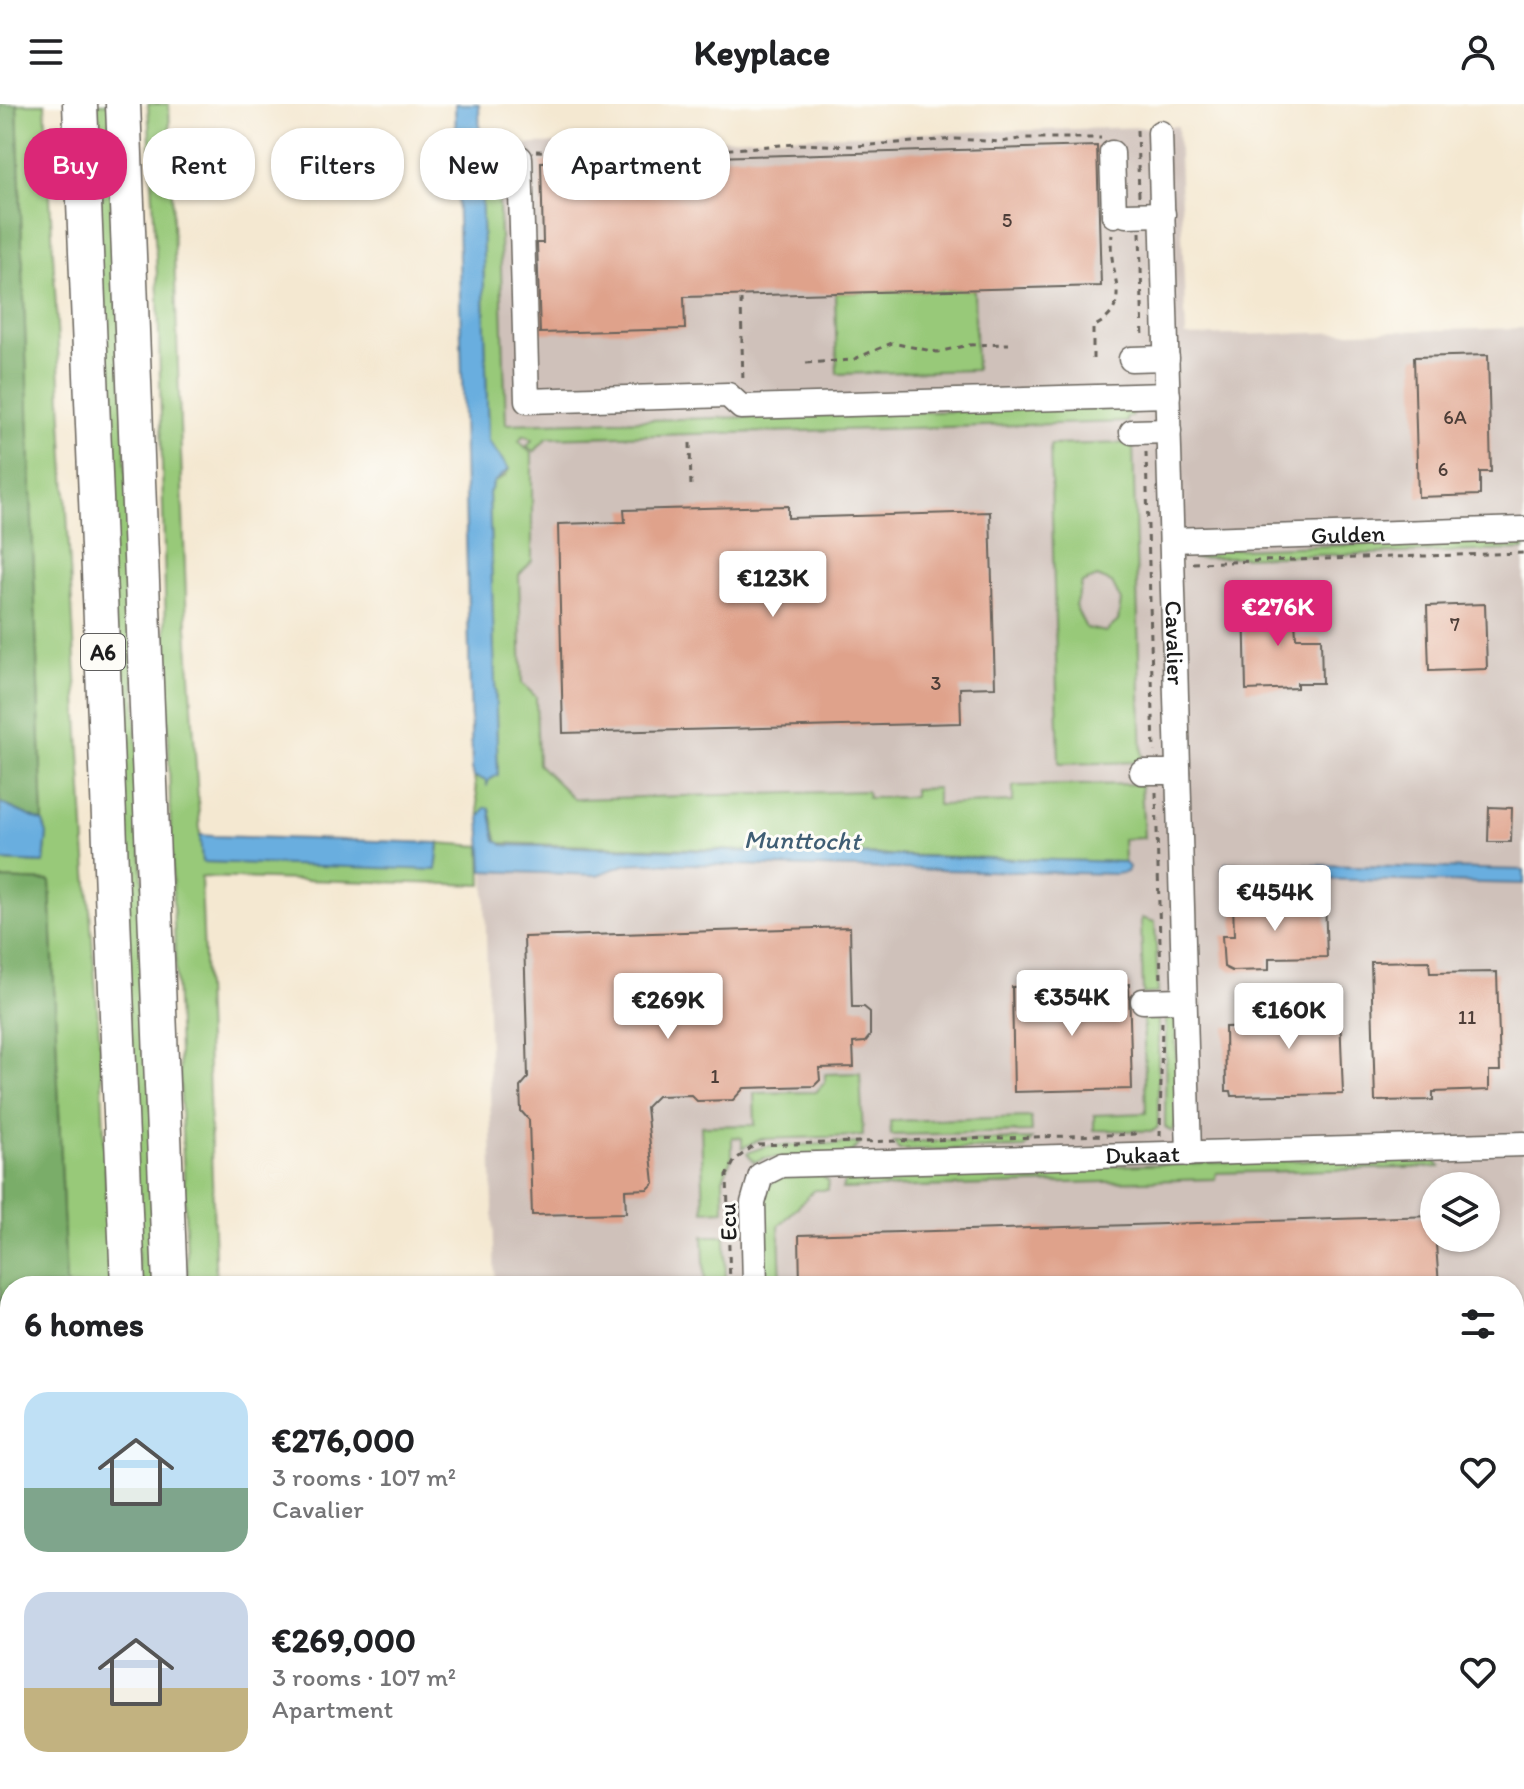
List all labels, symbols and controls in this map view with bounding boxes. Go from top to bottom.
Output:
icon: menu [24,30,68,74]
icon: person [1456,30,1500,74]
text: Keyplace [694,31,830,74]
chip: Buy [24,128,127,200]
chip: Rent [143,128,255,200]
chip: Filters [271,128,404,200]
chip: New [420,128,527,200]
chip: Apartment [543,128,730,200]
house number: 5 [1002,208,1012,232]
house number: 6A [1443,405,1467,429]
house number: 6 [1438,457,1448,481]
street label: Gulden [1310,518,1386,550]
pin: €123K [717,551,829,619]
text: €123K [737,561,809,593]
pin: €276K [1222,580,1334,648]
text: €276K [1242,590,1314,622]
street label: Cavalier [1159,600,1191,686]
house number: 7 [1450,612,1460,636]
road number: A6 [81,634,125,670]
house number: 3 [931,671,942,695]
water label: Munttocht [743,823,863,857]
pin: €454K [1219,865,1331,933]
text: €454K [1237,875,1313,907]
pin: €354K [1016,970,1128,1038]
pin: €269K [612,973,724,1041]
text: €354K [1035,980,1109,1012]
text: €269K [632,983,704,1015]
pin: €160K [1233,983,1345,1051]
text: €160K [1252,993,1326,1025]
house number: 11 [1458,1005,1476,1029]
house number: 1 [710,1064,720,1088]
street label: Dukaat [1105,1139,1180,1170]
map controls [1420,1172,1500,1252]
button: layers [1420,1172,1500,1252]
street label: Ecu [712,1203,743,1241]
icon: filters [1456,1302,1500,1346]
text: 6 homes [24,1304,144,1345]
text: €276,000 [272,1420,415,1461]
icon: home [88,1424,184,1520]
icon: heart [1456,1450,1500,1494]
text: 3 rooms · 107 m² [272,1461,456,1493]
text: Cavalier [272,1493,364,1525]
text: €269,000 [272,1620,416,1661]
icon: home [88,1624,184,1720]
icon: heart [1456,1650,1500,1694]
text: 3 rooms · 107 m² [272,1661,456,1693]
text: Apartment [272,1693,393,1725]

